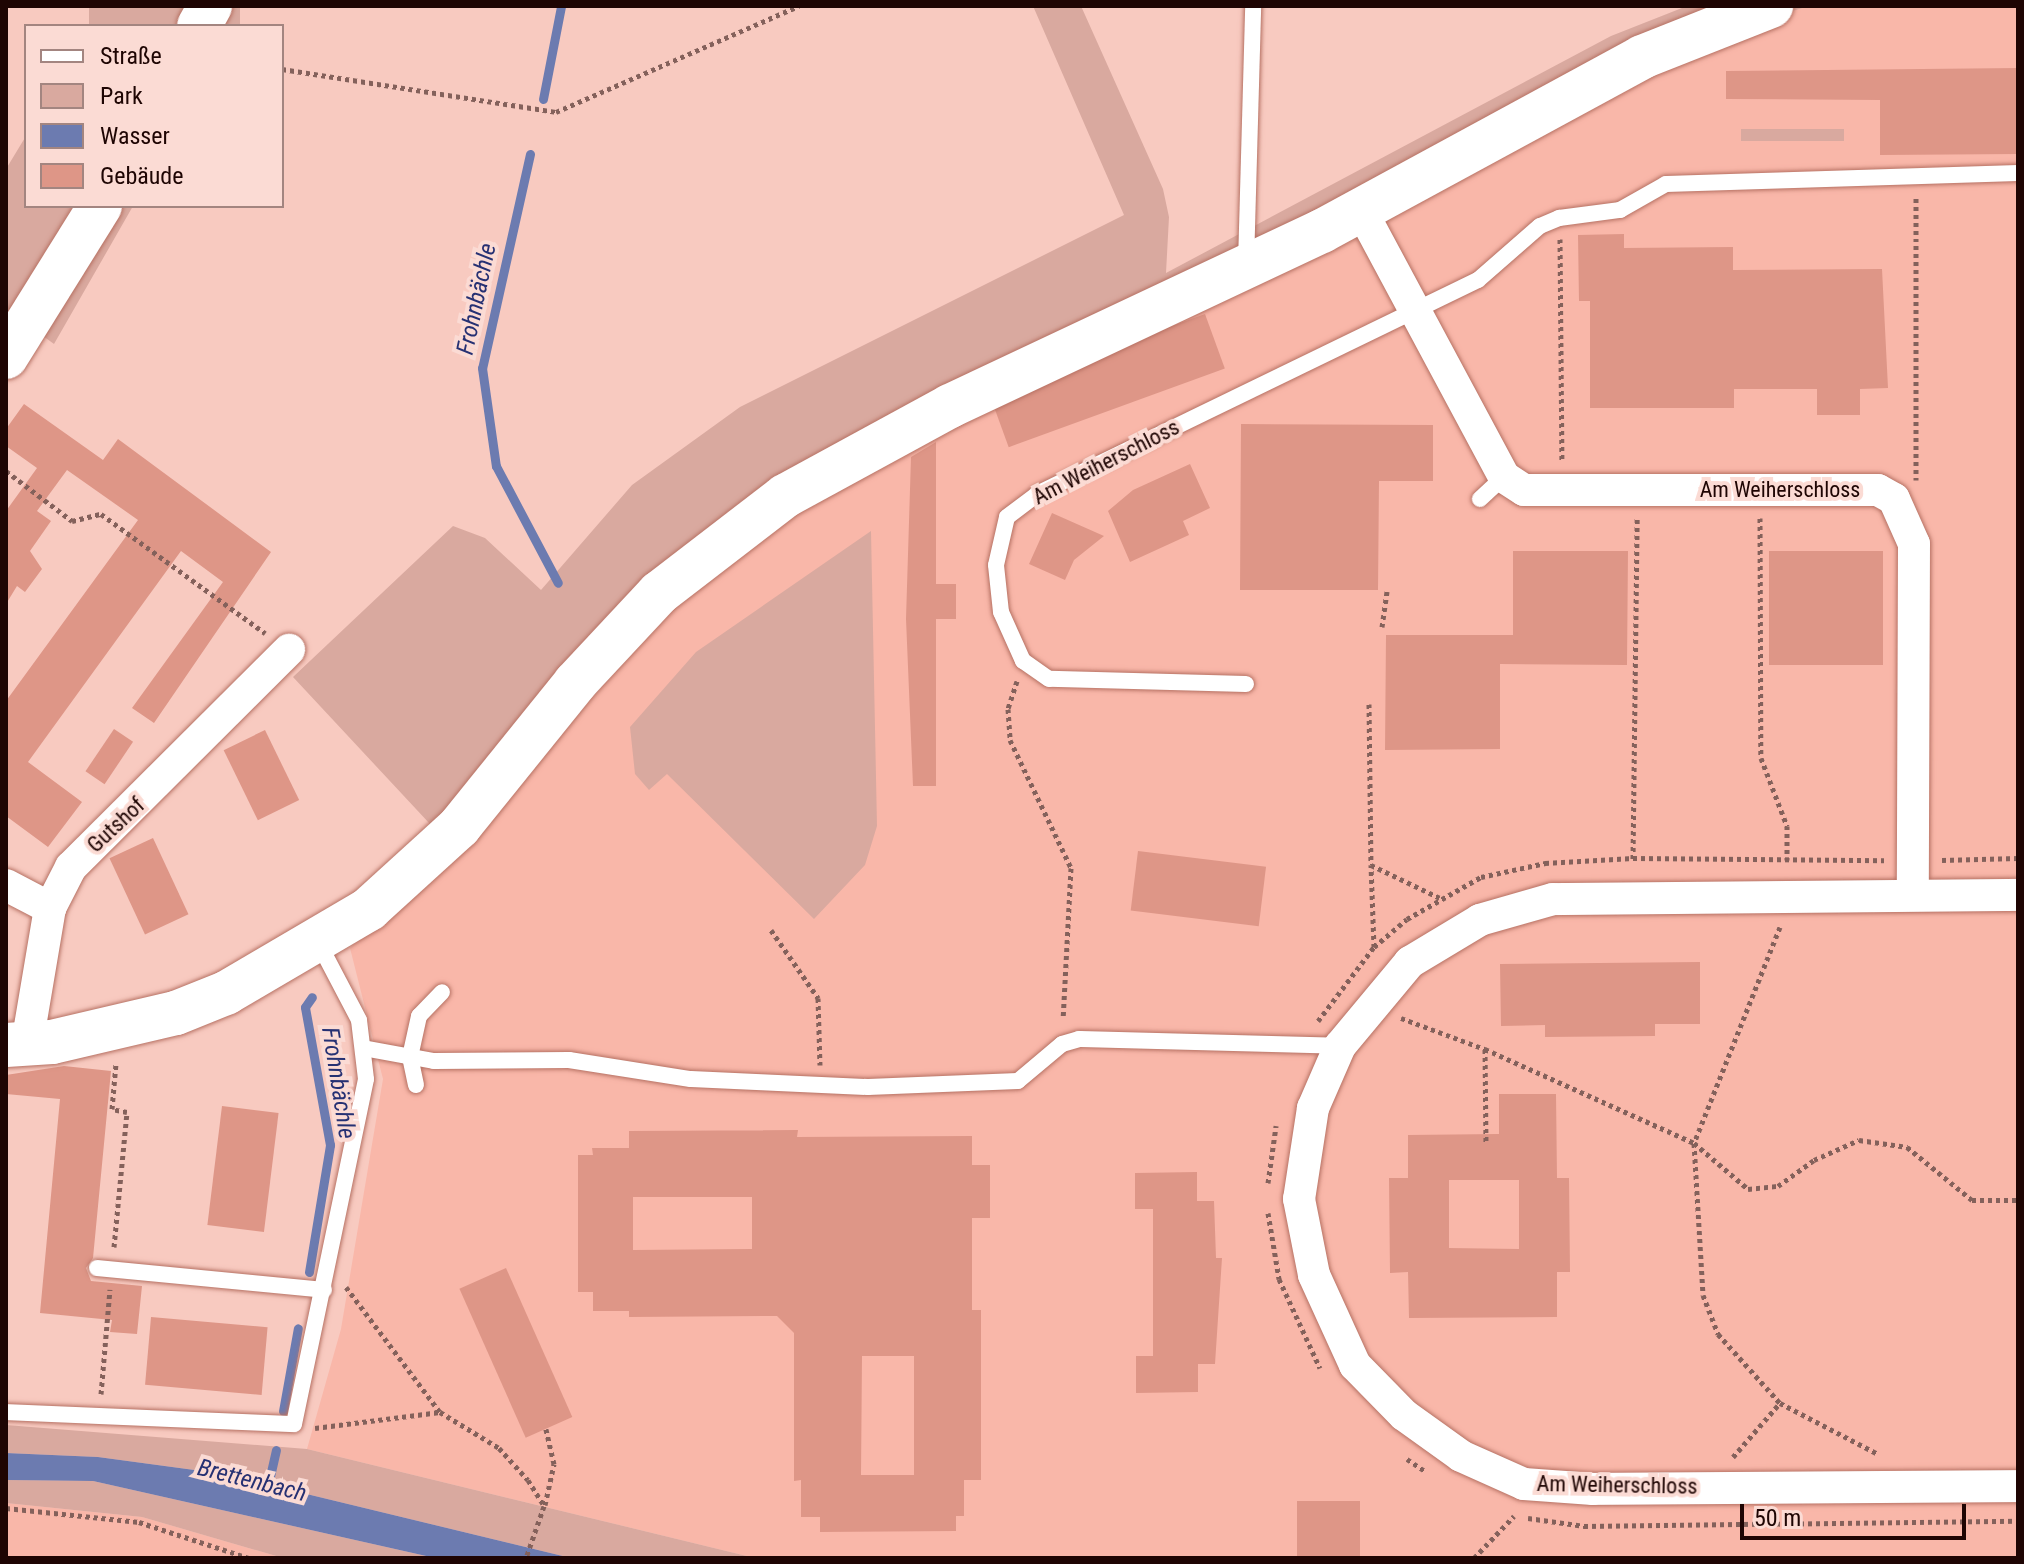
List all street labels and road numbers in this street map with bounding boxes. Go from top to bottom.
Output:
street label: Am Weiherschloss [1028,414,1184,510]
street label: Am Weiherschloss [1700,477,1860,503]
street label: Gutshof [82,792,150,858]
street label: Am Weiherschloss [1536,1470,1698,1500]

